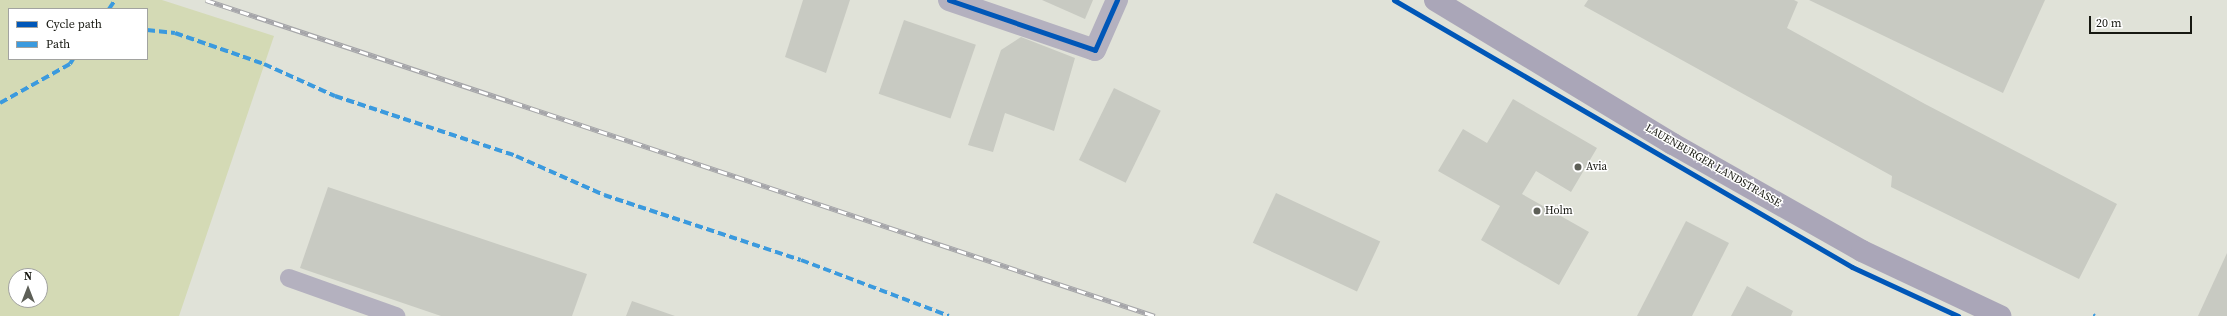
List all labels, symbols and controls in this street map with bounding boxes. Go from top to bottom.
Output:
legend [8,8,148,60]
scale bar [2091,8,2194,34]
text: 20 m [2096,15,2122,31]
text: Cycle path [46,16,102,32]
text: Path [46,36,70,52]
street label: LAUENBURGER LANDSTRASSE [1643,122,1783,210]
place label: Avia [1586,160,1607,174]
marker: Avia [1573,162,1583,172]
place label: Holm [1545,204,1573,218]
marker: Holm [1532,206,1542,216]
north arrow [8,268,48,308]
text: N [24,269,32,284]

